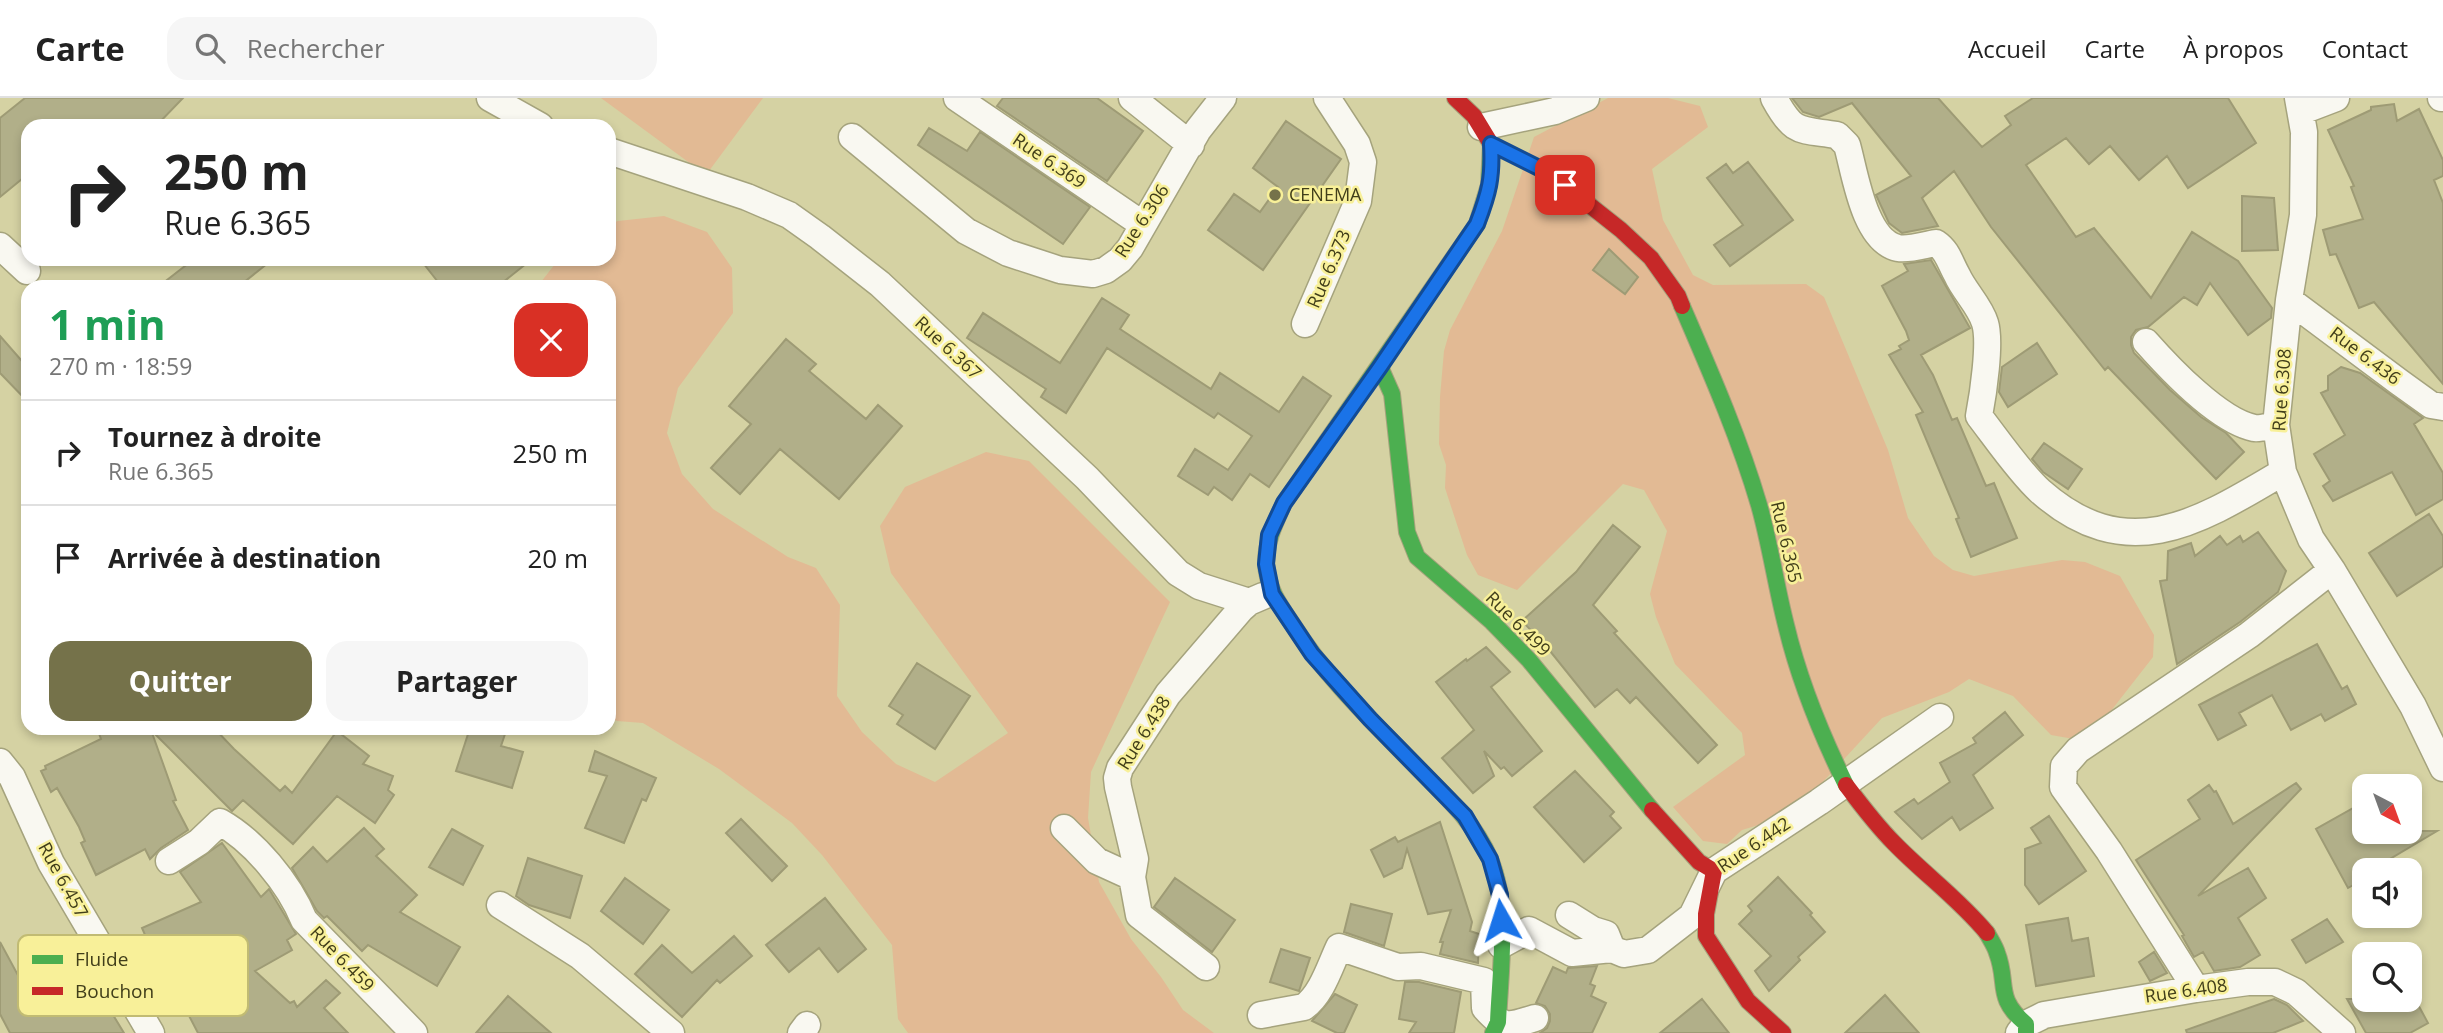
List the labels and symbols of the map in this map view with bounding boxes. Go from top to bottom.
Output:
street label: Rue 6.369 [1009,127,1091,193]
pin [1535,155,1595,215]
street label: Rue 6.306 [1109,179,1174,262]
place label: CENEMA [1289,182,1362,206]
marker: CENEMA [1267,187,1283,203]
street label: Rue 6.373 [1301,226,1355,311]
street label: Rue 6.367 [910,310,987,384]
street label: Rue 6.436 [2325,321,2406,390]
street label: Rue 6.308 [2266,348,2296,432]
street label: Rue 6.365 [1766,499,1808,585]
street label: Rue 6.499 [1481,586,1556,661]
street label: Rue 6.438 [1111,691,1175,774]
north arrow [2352,774,2422,844]
street label: Rue 6.442 [1712,811,1794,877]
street label: Rue 6.457 [33,837,94,922]
position arrow [1464,883,1538,957]
street label: Rue 6.459 [305,920,380,996]
legend [18,935,248,1016]
text: Fluide [75,946,128,972]
street label: Rue 6.408 [2143,972,2229,1008]
text: Bouchon [75,978,154,1004]

